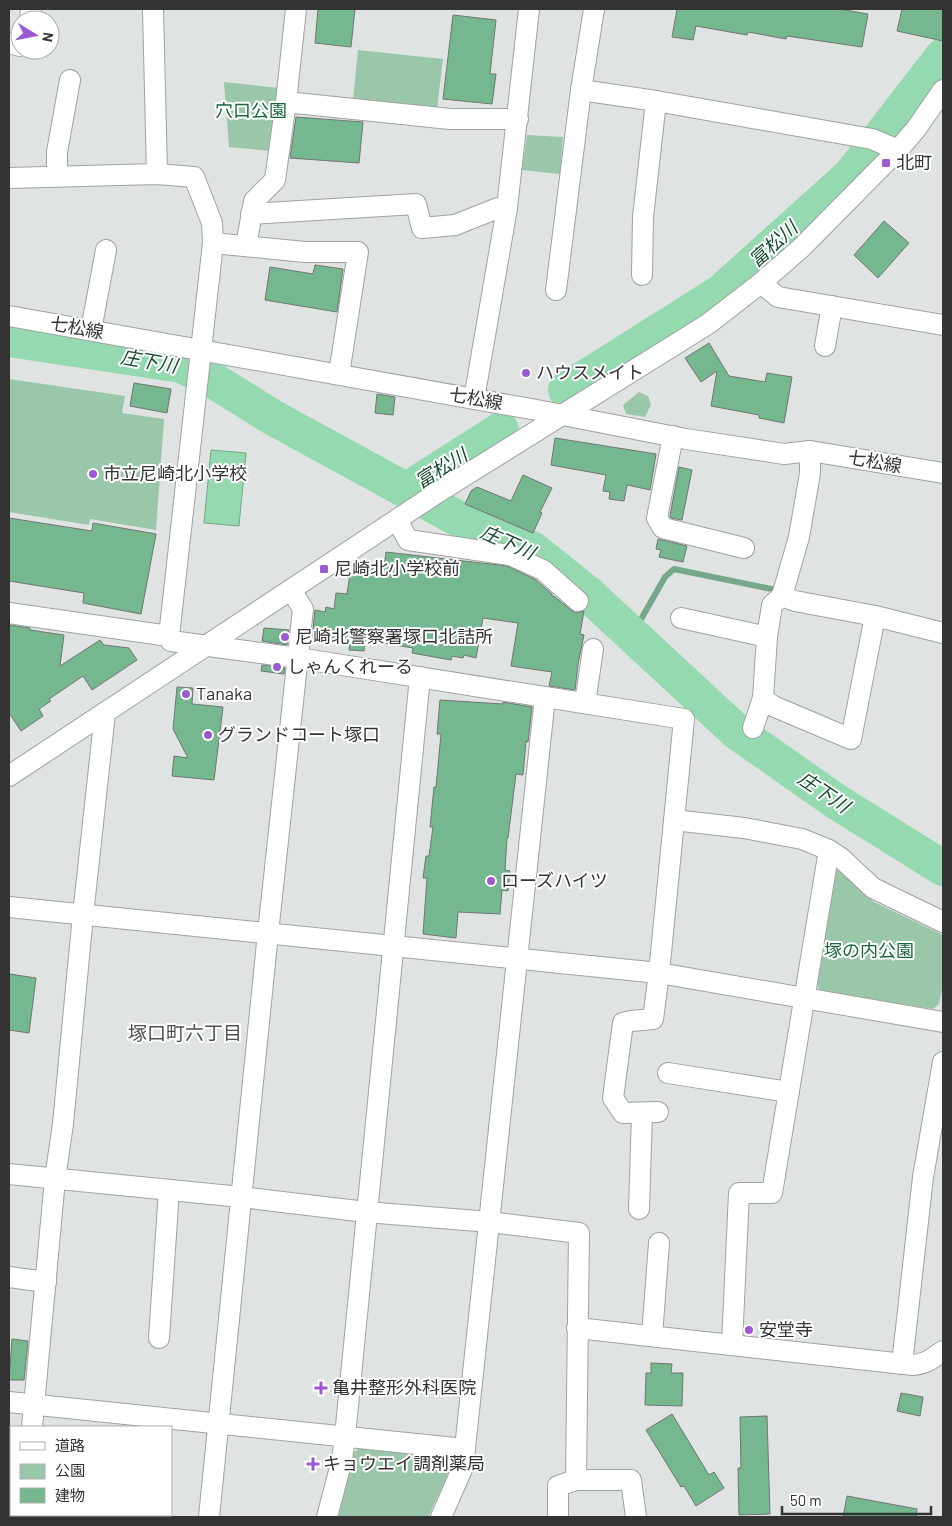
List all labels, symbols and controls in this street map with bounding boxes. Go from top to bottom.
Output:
north arrow [10,10,60,60]
text: N [39,31,57,43]
park label: 穴口公園 [215,99,287,121]
place label: 北町 [896,151,932,173]
marker: 北町 [880,157,892,169]
water label: 富松川 [744,215,803,271]
street label: 七松線 [49,311,106,343]
water label: 庄下川 [119,344,181,377]
place label: ハウスメイト [536,361,644,383]
marker: ハウスメイト [520,367,532,379]
street label: 七松線 [448,382,505,414]
water label: 富松川 [410,442,473,492]
street label: 七松線 [847,445,904,477]
place label: 市立尼崎北小学校 [103,462,247,484]
marker: 市立尼崎北小学校 [87,468,99,480]
water label: 庄下川 [477,519,541,564]
place label: 尼崎北小学校前 [334,557,460,579]
marker: 尼崎北小学校前 [318,563,330,575]
place label: 尼崎北警察署塚口北詰所 [295,625,493,647]
marker: 尼崎北警察署塚口北詰所 [279,631,291,643]
place label: しゃんくれーる [287,655,413,677]
marker: しゃんくれーる [271,661,283,673]
place label: Tanaka [196,682,252,704]
marker: Tanaka [180,688,192,700]
place label: グランドコート塚口 [218,723,380,745]
marker: グランドコート塚口 [202,729,214,741]
water label: 庄下川 [794,766,856,818]
place label: ローズハイツ [501,869,608,891]
marker: ローズハイツ [485,875,497,887]
park label: 塚の内公園 [824,939,914,961]
district label: 塚口町六丁目 [128,1021,242,1044]
place label: 安堂寺 [759,1318,813,1340]
marker: 安堂寺 [743,1324,755,1336]
place label: 亀井整形外科医院 [332,1376,476,1398]
marker: 亀井整形外科医院 [314,1381,328,1395]
legend [10,1426,172,1516]
text: 道路 [55,1436,85,1454]
place label: キョウエイ調剤薬局 [323,1452,485,1474]
marker: キョウエイ調剤薬局 [307,1458,319,1470]
text: 公園 [55,1461,85,1479]
scale bar [782,1484,931,1516]
text: 建物 [55,1486,85,1504]
text: 50 m [790,1491,822,1509]

